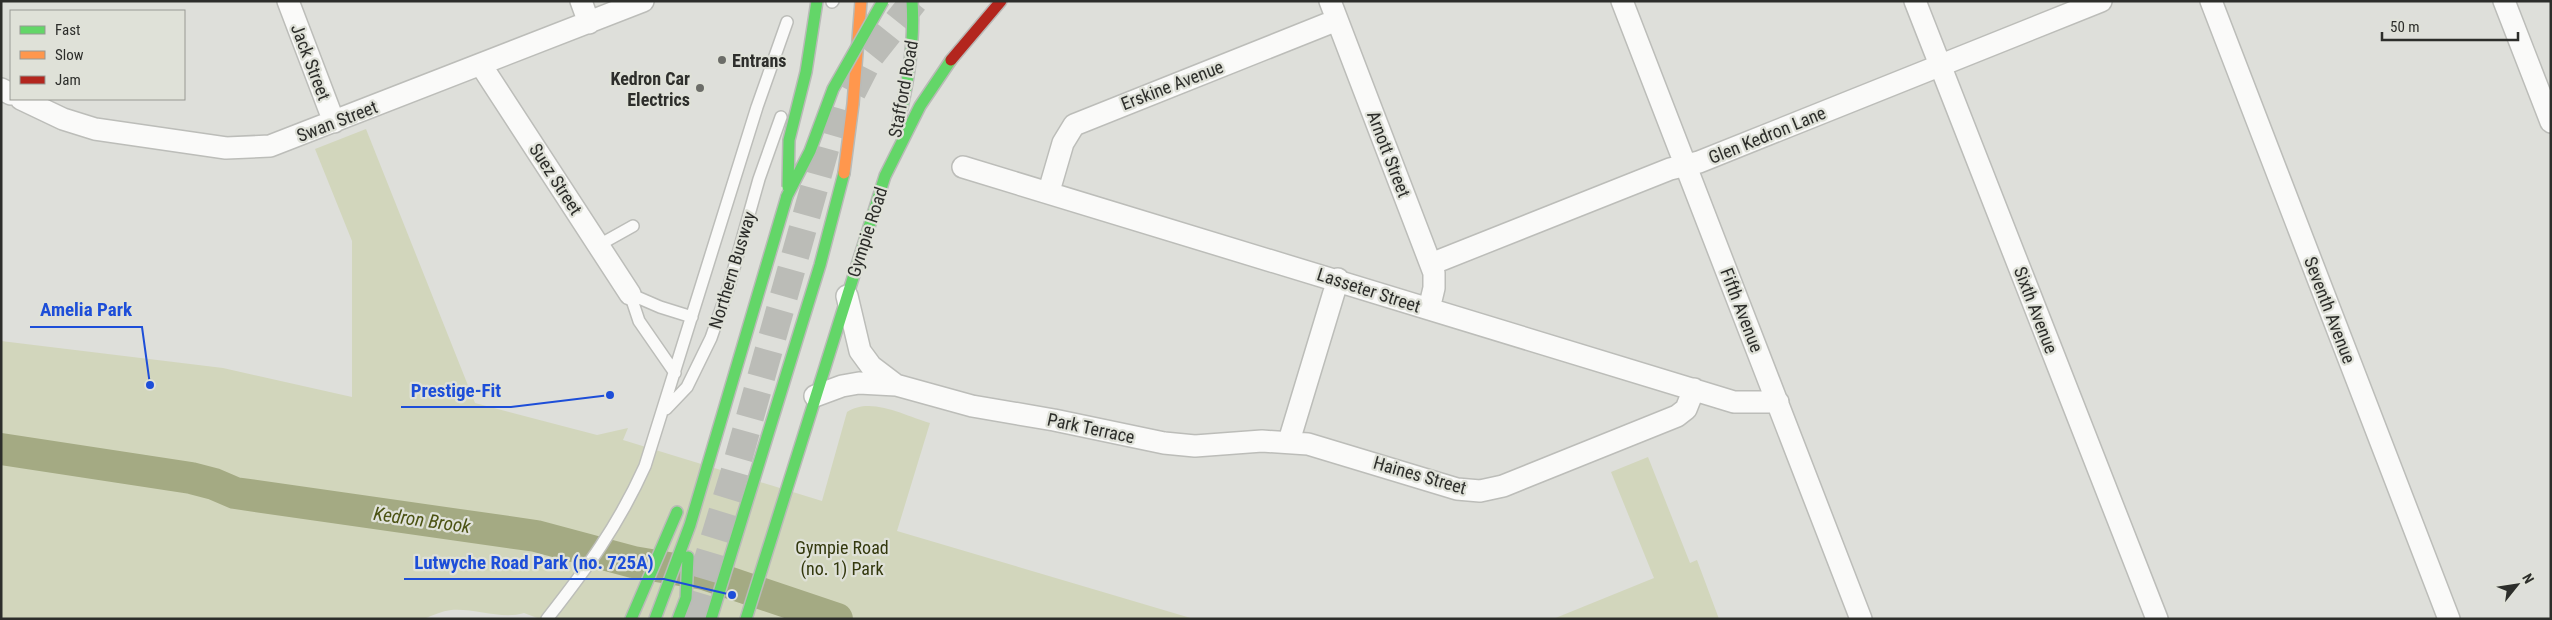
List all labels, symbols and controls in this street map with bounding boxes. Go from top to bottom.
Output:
legend [10,10,185,100]
scale bar [2382,10,2518,42]
text: 50 m [2390,18,2420,36]
text: Fast [55,21,80,39]
street label: Jack Street [287,21,335,103]
street label: Stafford Road [884,39,922,139]
text: Slow [55,46,84,64]
place label: Entrans [732,50,786,71]
marker: Entrans [716,54,728,66]
street label: Erskine Avenue [1118,56,1226,114]
place label: Kedron Car Electrics [610,68,690,110]
text: Jam [55,71,81,89]
marker: Kedron Car Electrics [694,82,706,94]
street label: Swan Street [294,96,380,146]
street label: Glen Kedron Lane [1705,102,1829,168]
street label: Arnott Street [1363,108,1415,200]
street label: Suez Street [525,139,587,219]
street label: Gympie Road [843,184,891,280]
street label: Northern Busway [704,208,760,331]
street label: Seventh Avenue [2300,254,2360,366]
street label: Lasseter Street [1315,263,1423,317]
street label: Sixth Avenue [2010,264,2062,356]
street label: Fifth Avenue [1716,265,1768,355]
callout: Amelia Park [30,293,142,327]
text: Amelia Park [40,298,133,321]
callout: Prestige-Fit [401,373,511,407]
text: Prestige-Fit [411,379,501,402]
street label: Park Terrace [1045,408,1137,448]
street label: Haines Street [1371,452,1469,498]
water label: Kedron Brook [372,502,473,538]
park label: Gympie Road (no. 1) Park [795,537,889,580]
callout: Lutwyche Road Park (no. 725A) [404,545,664,579]
text: Lutwyche Road Park (no. 725A) [414,551,654,574]
north arrow [2492,560,2542,610]
text: N [2519,571,2537,586]

